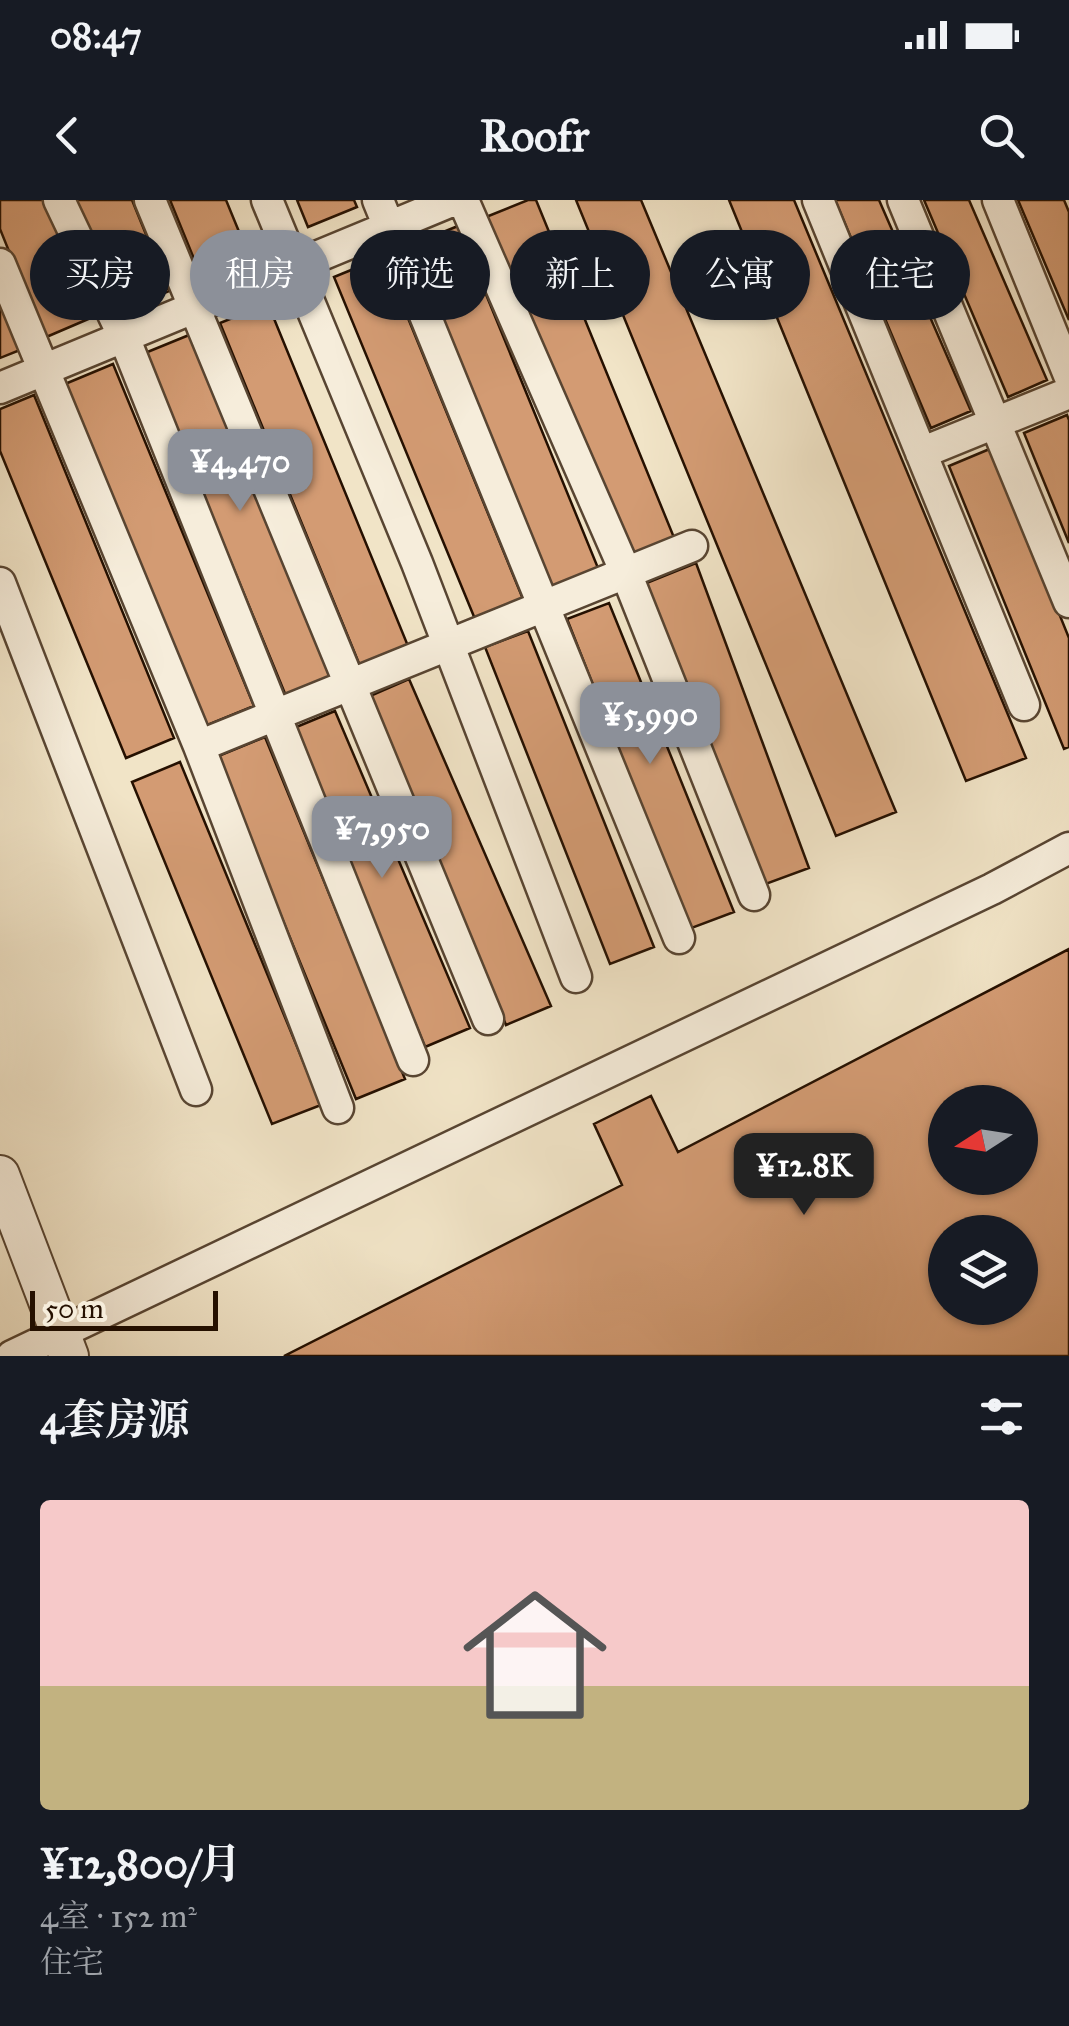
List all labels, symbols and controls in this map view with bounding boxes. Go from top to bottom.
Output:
text: 08:47 [50,12,142,58]
icon: back [40,108,95,163]
text: Roofr [480,108,589,163]
icon: search [974,108,1029,163]
chip: 买房 [30,230,170,320]
chip: 租房 [190,230,330,320]
chip: 筛选 [350,230,490,320]
chip: 新上 [510,230,650,320]
chip: 公寓 [670,230,810,320]
chip: 住宅 [830,230,970,320]
pin: ¥4,470 [159,429,321,514]
text: ¥4,470 [190,442,290,481]
pin: ¥5,990 [569,682,731,767]
text: ¥5,990 [602,695,698,734]
pin: ¥7,950 [301,796,463,881]
text: ¥7,950 [334,809,430,848]
north arrow [928,1085,1038,1195]
map controls [928,1085,1038,1325]
pin: ¥12.8K [723,1133,885,1218]
text: ¥12.8K [756,1146,852,1185]
button: layers [928,1215,1038,1325]
scale bar [30,1286,218,1330]
text: 50 m [45,1291,104,1326]
icon: filters [974,1389,1029,1444]
text: 4套房源 [40,1394,189,1446]
icon: home [445,1565,625,1745]
text: ¥12,800/月 [40,1838,241,1890]
text: 4室 · 152 m² [40,1897,197,1936]
text: 住宅 [40,1943,104,1982]

